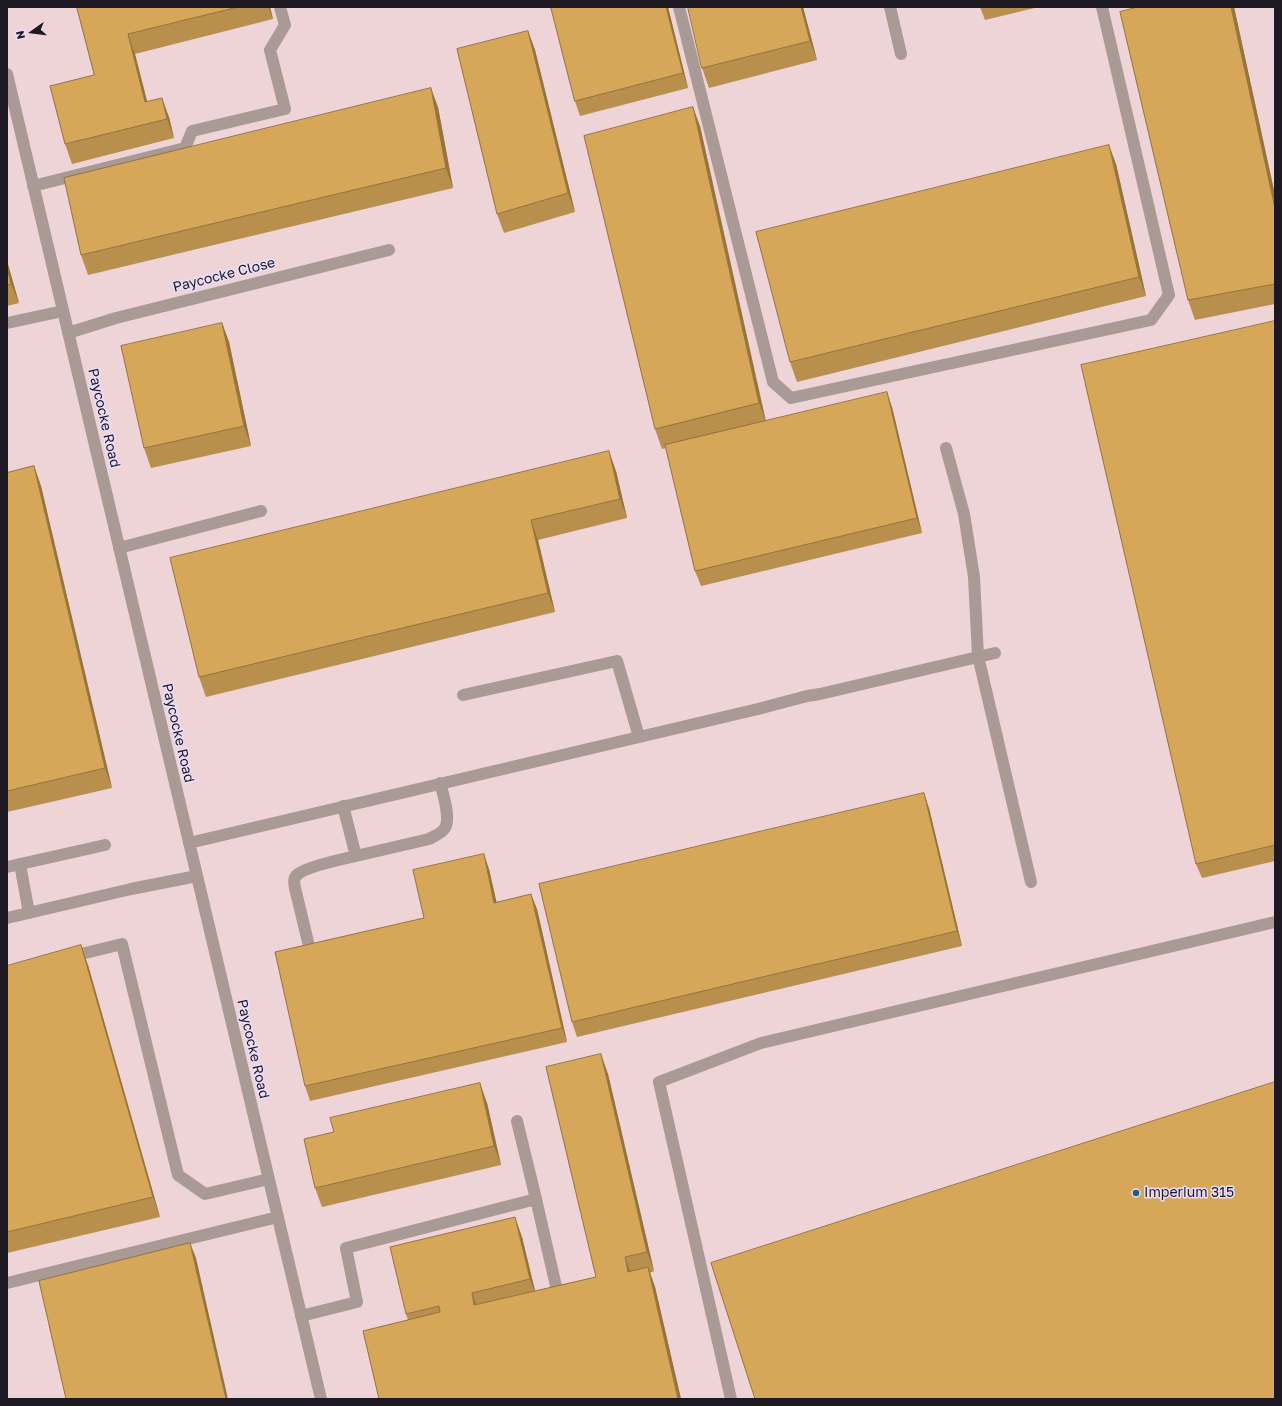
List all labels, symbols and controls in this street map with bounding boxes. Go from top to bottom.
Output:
north arrow [12,12,52,52]
text: N [13,29,27,41]
street label: Paycocke Close [171,254,277,296]
street label: Paycocke Road [84,367,124,469]
street label: Paycocke Road [158,682,198,784]
street label: Paycocke Road [233,998,273,1100]
place label: Imperium 315 [1144,1185,1234,1201]
marker: Imperium 315 [1131,1188,1141,1198]

